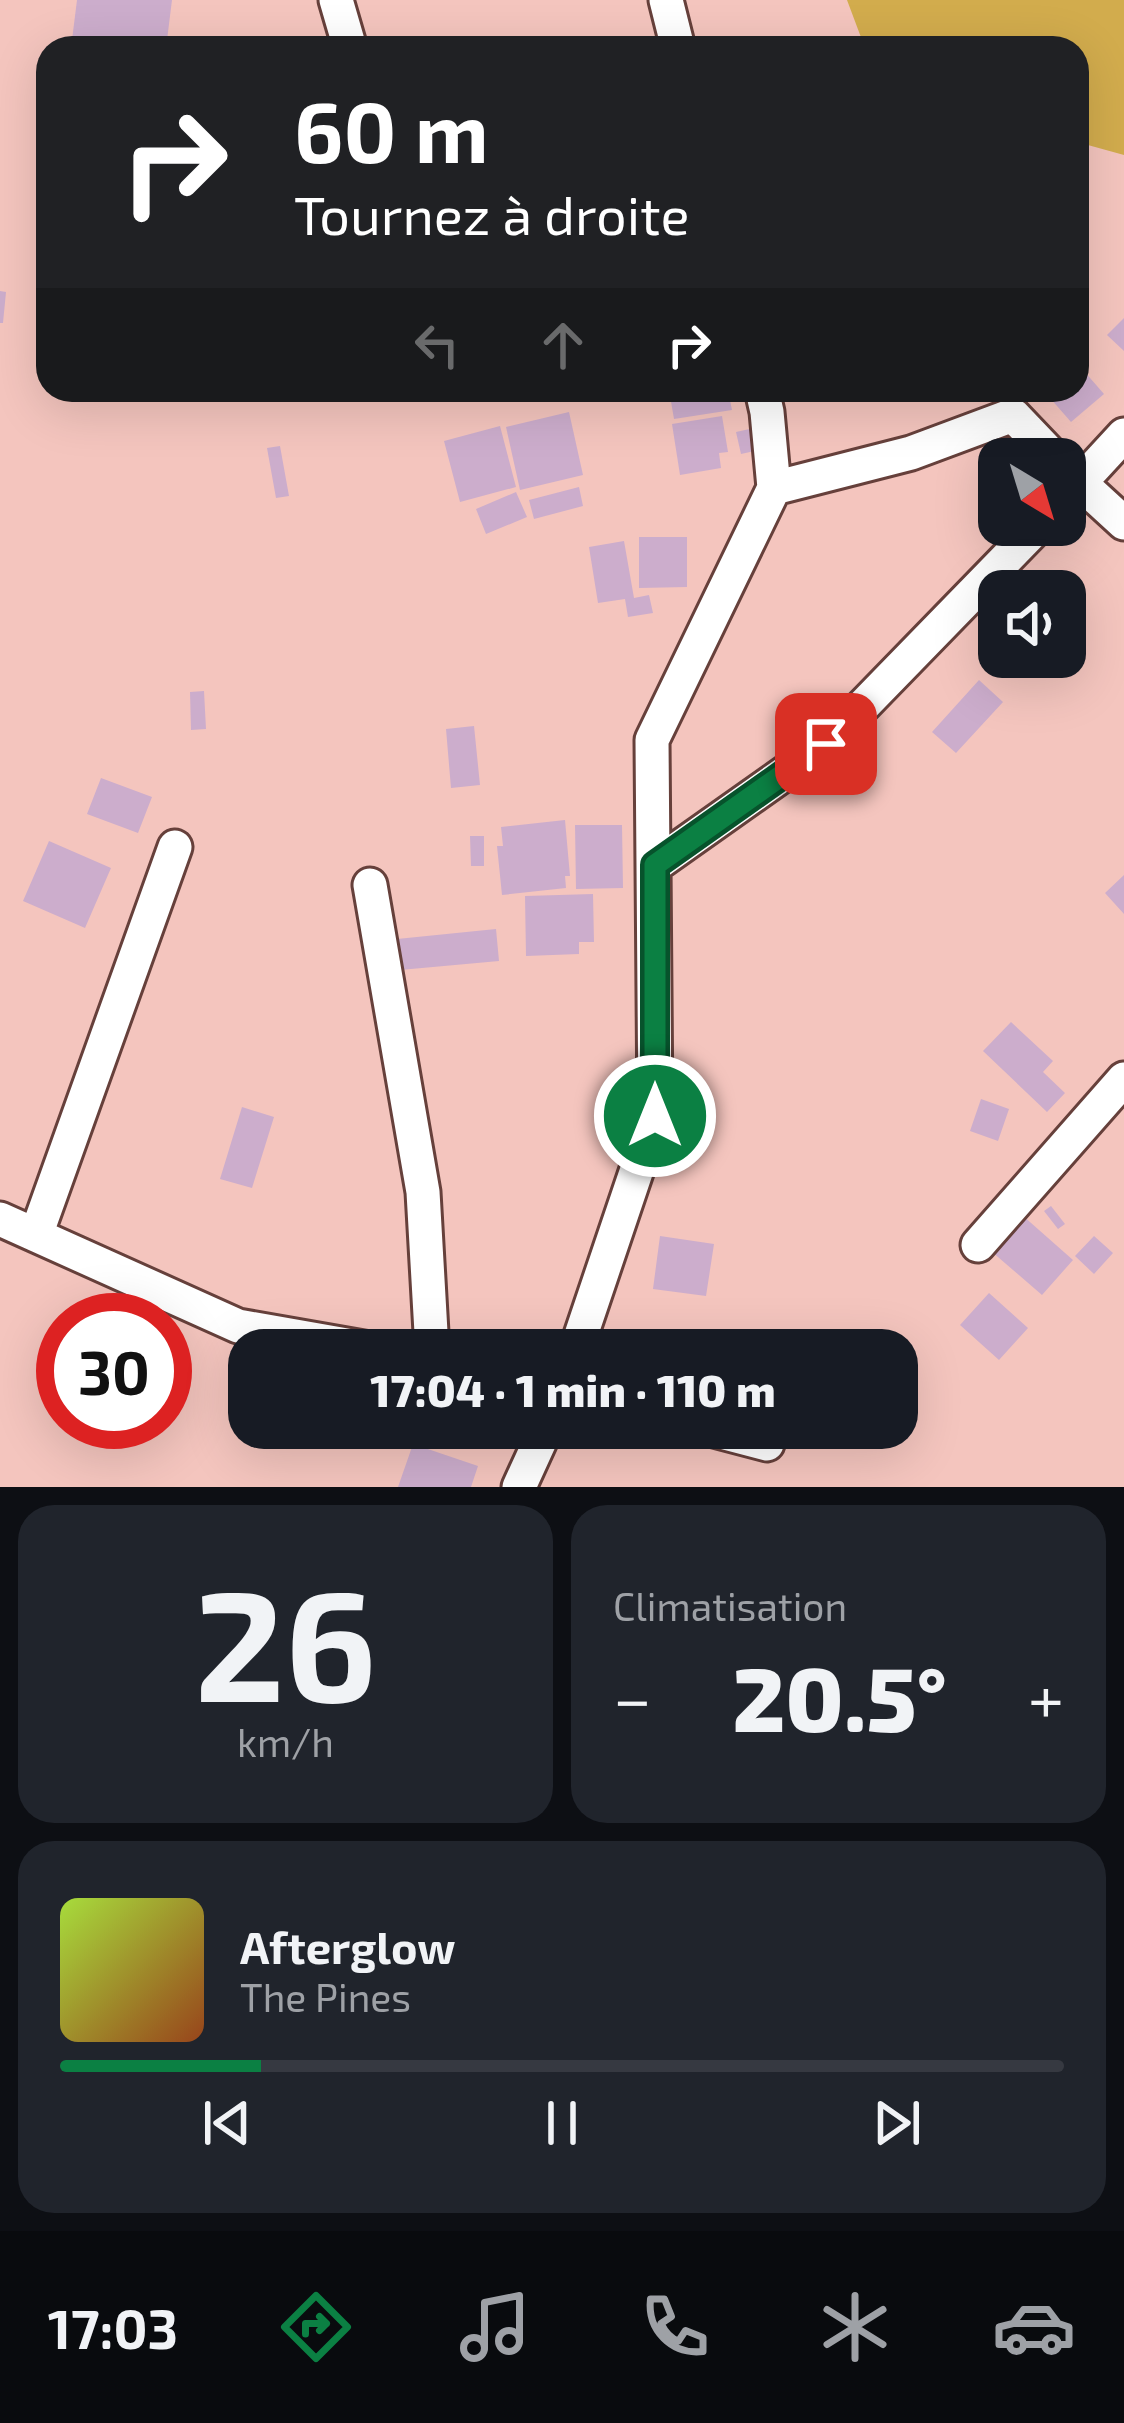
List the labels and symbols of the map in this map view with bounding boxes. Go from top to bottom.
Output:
north arrow [978,438,1086,546]
pin [775,693,877,795]
position arrow [592,1053,718,1179]
speed limit sign: 30 [36,1293,192,1449]

